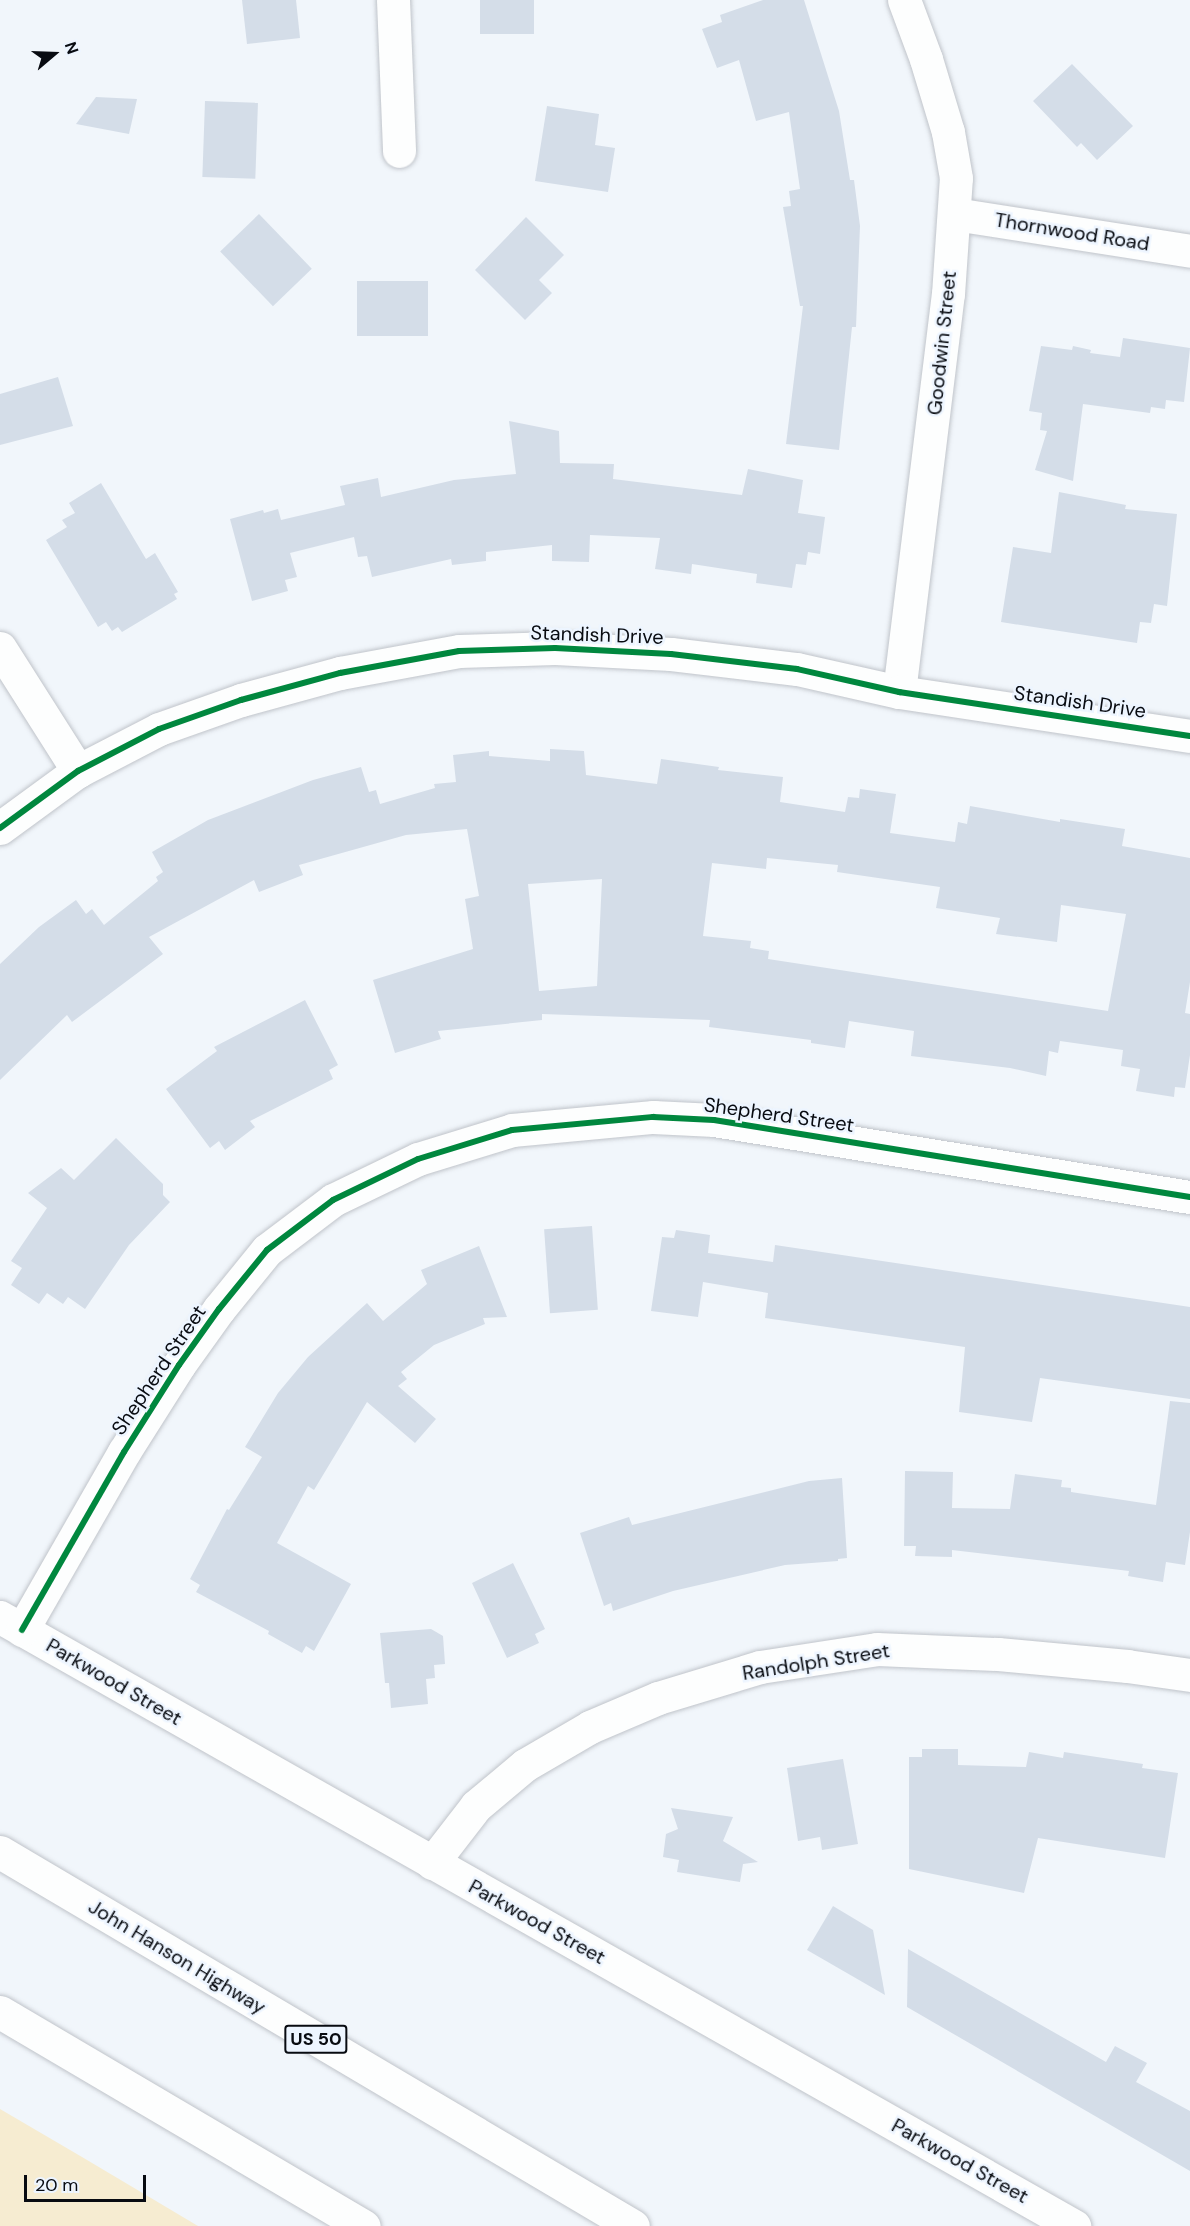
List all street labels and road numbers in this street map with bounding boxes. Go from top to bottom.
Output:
street label: Thornwood Road [993,208,1151,256]
street label: Goodwin Street [922,270,962,416]
street label: Standish Drive [530,621,664,649]
street label: Standish Drive [1012,681,1148,723]
street label: Shepherd Street [702,1093,856,1137]
street label: Shepherd Street [107,1301,211,1439]
street label: Parkwood Street [42,1633,186,1731]
street label: Randolph Street [741,1639,891,1685]
street label: Parkwood Street [464,1875,610,1969]
street label: John Hanson Highway [84,1895,270,2019]
road number: US 50 [283,2024,349,2054]
street label: Parkwood Street [887,2114,1033,2208]

